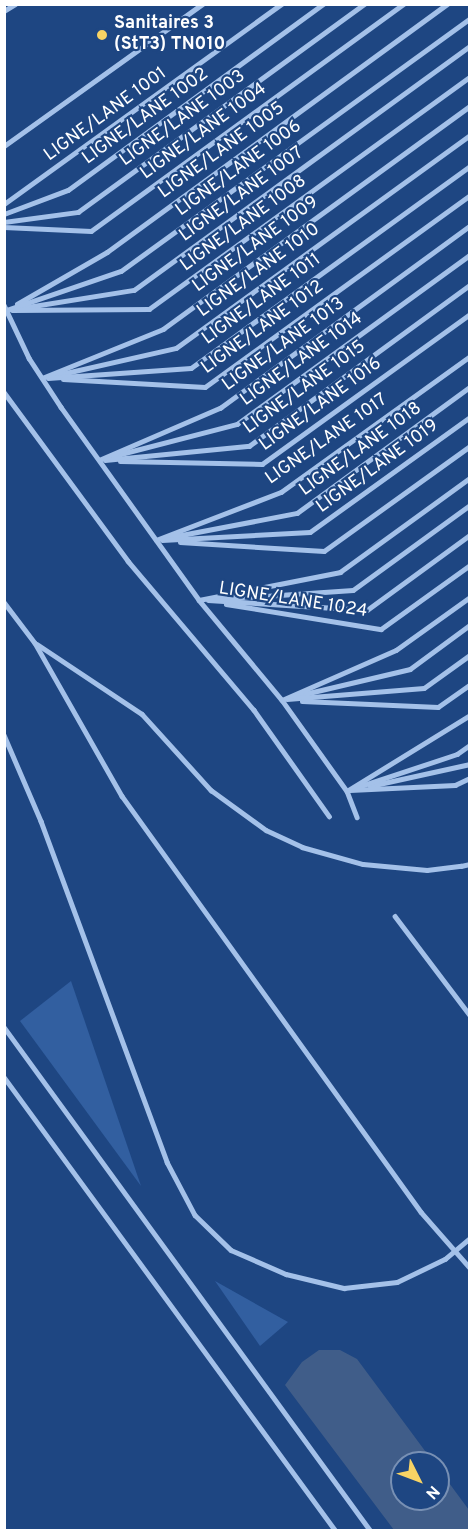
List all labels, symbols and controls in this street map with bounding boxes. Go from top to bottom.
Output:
place label: Sanitaires 3 (StT3) TN010 [114,14,225,57]
marker: Sanitaires 3 (StT3) TN010 [95,28,109,42]
street label: LIGNE/LANE 1001 [41,63,171,167]
street label: LIGNE/LANE 1002 [79,64,213,170]
street label: LIGNE/LANE 1003 [116,66,250,172]
street label: LIGNE/LANE 1004 [137,79,271,185]
street label: LIGNE/LANE 1005 [155,98,289,204]
street label: LIGNE/LANE 1006 [172,116,306,222]
street label: LIGNE/LANE 1007 [176,143,308,247]
street label: LIGNE/LANE 1008 [177,171,311,277]
street label: LIGNE/LANE 1009 [189,192,323,298]
street label: LIGNE/LANE 1010 [194,219,324,323]
street label: LIGNE/LANE 1011 [198,250,326,350]
street label: LIGNE/LANE 1012 [198,276,328,380]
street label: LIGNE/LANE 1013 [219,294,349,396]
street label: LIGNE/LANE 1014 [237,309,367,411]
street label: LIGNE/LANE 1015 [240,336,370,440]
street label: LIGNE/LANE 1016 [256,354,386,456]
street label: LIGNE/LANE 1017 [262,390,392,490]
street label: LIGNE/LANE 1018 [296,398,426,502]
street label: LIGNE/LANE 1019 [313,416,443,518]
street label: LIGNE/LANE 1024 [217,579,369,623]
north arrow [390,1451,450,1511]
text: N [421,1481,443,1503]

